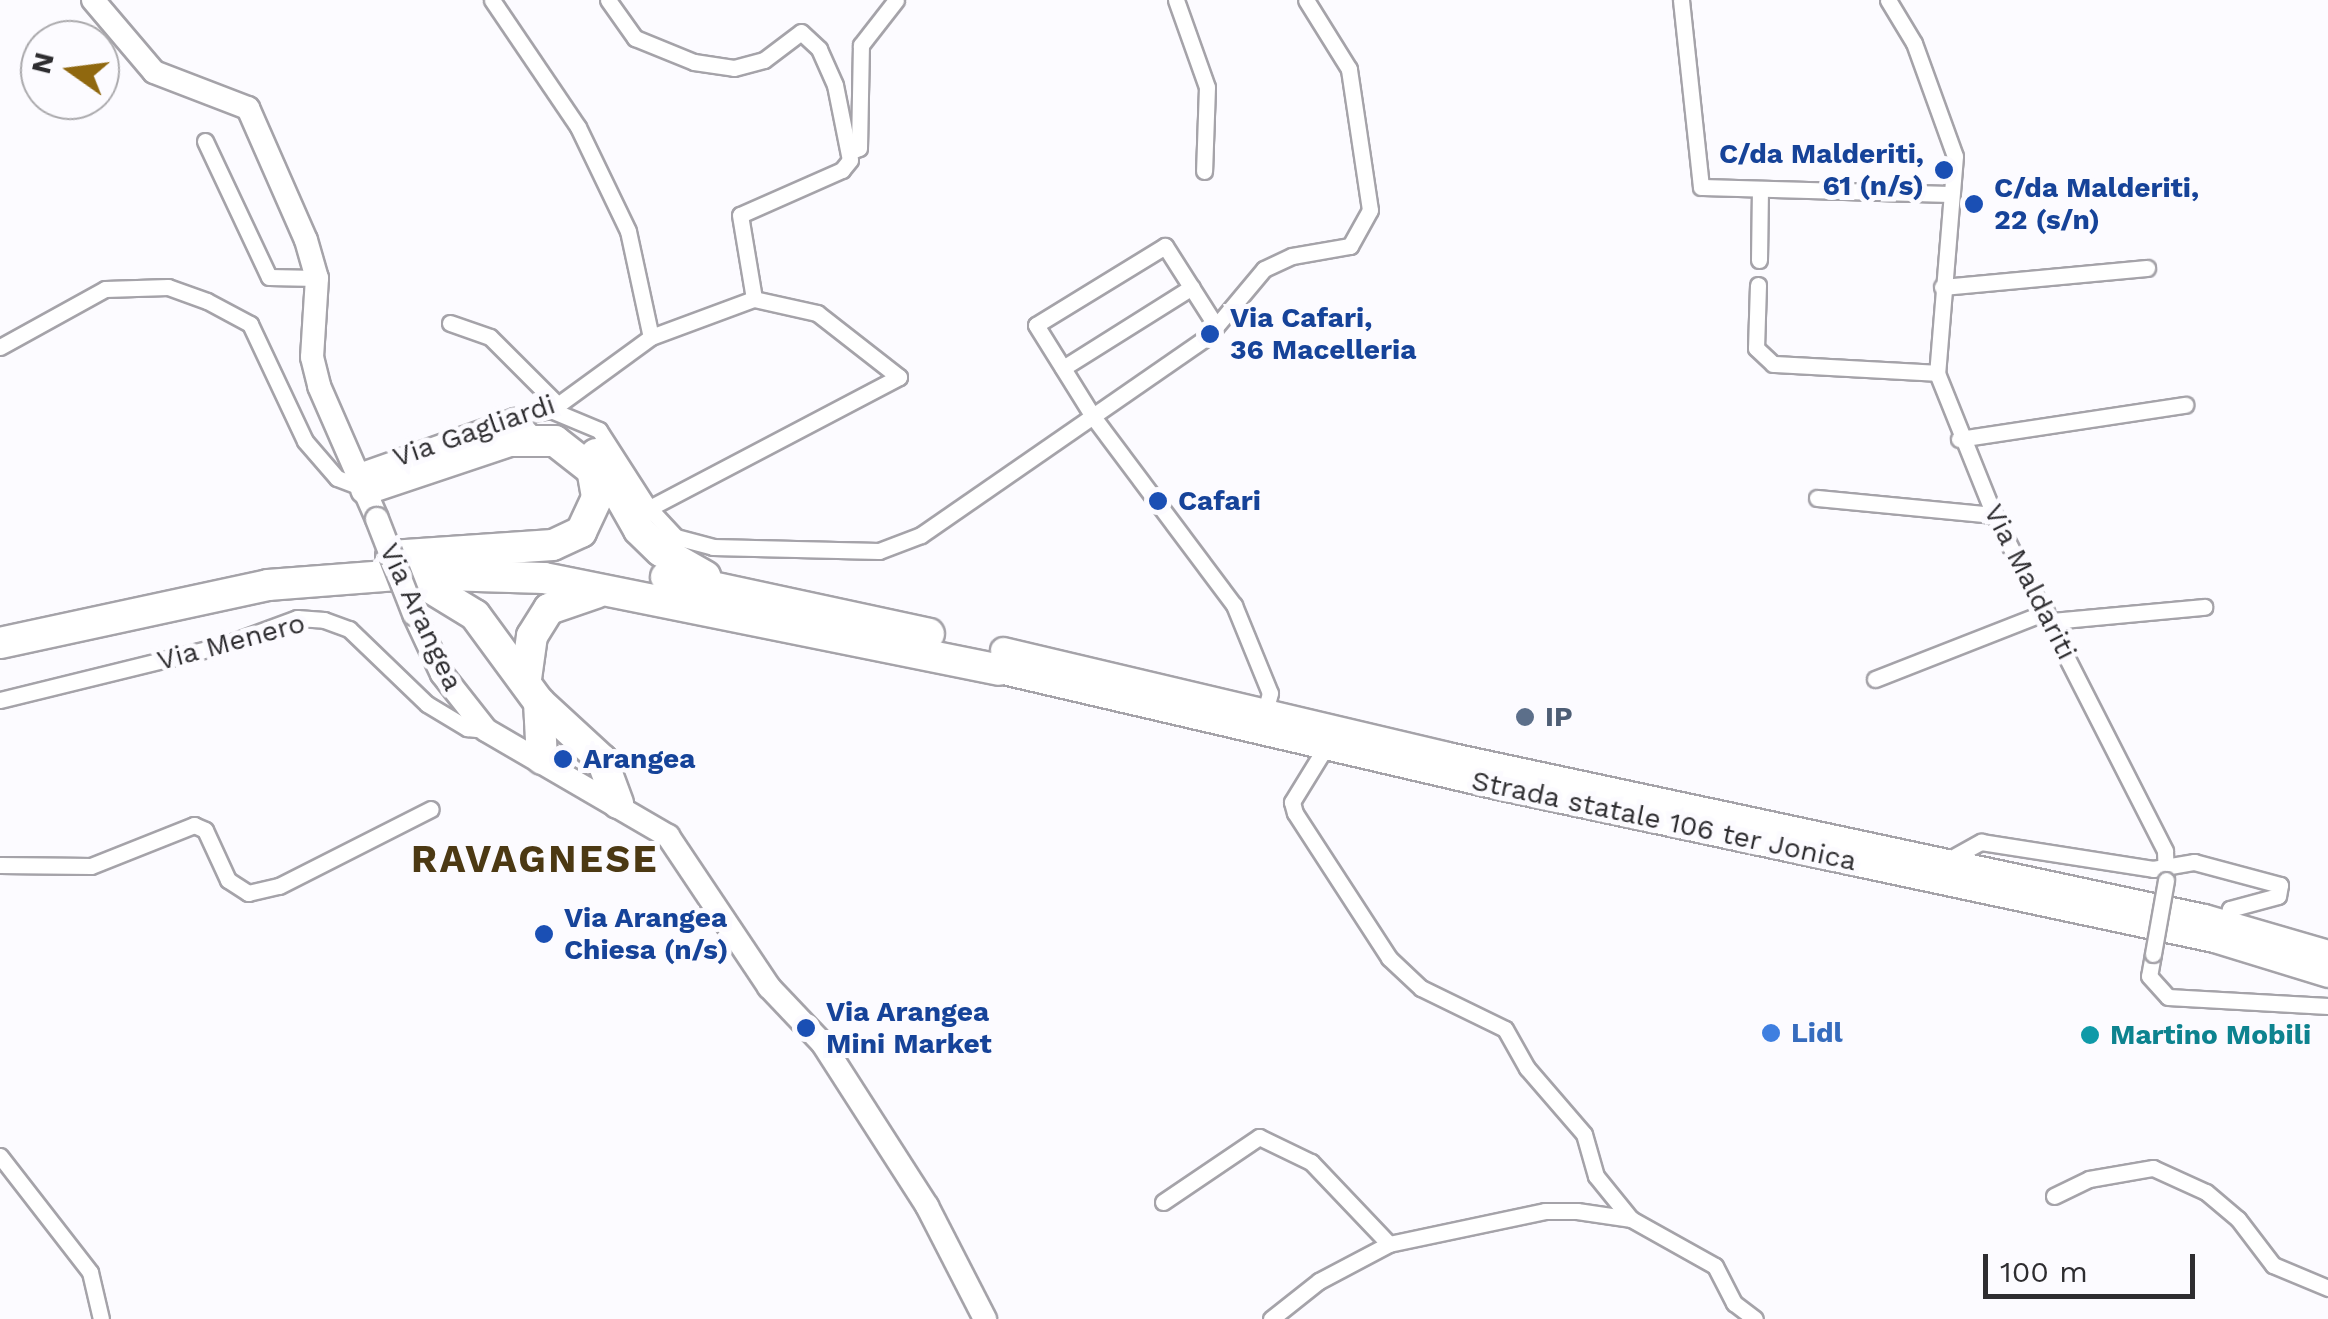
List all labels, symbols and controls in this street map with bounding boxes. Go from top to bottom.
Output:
north arrow [20,20,120,120]
text: N [24,49,61,77]
place label: C/da Malderiti, 61 (n/s) [1719,137,1924,203]
marker: C/da Malderiti, 61 (n/s) [1933,159,1955,181]
place label: C/da Malderiti, 22 (s/n) [1994,171,2199,237]
marker: C/da Malderiti, 22 (s/n) [1963,193,1985,215]
place label: Via Cafari, 36 Macelleria [1230,301,1416,367]
marker: Via Cafari, 36 Macelleria [1199,323,1221,345]
street label: Via Gagliardi [388,387,560,475]
place label: Cafari [1178,484,1261,518]
marker: Cafari [1147,490,1169,512]
street label: Via Maldariti [1976,498,2084,666]
street label: Via Arangea [372,537,470,697]
street label: Via Menero [153,606,309,678]
place label: IP [1545,700,1573,734]
marker: IP [1514,706,1536,728]
place label: Arangea [583,742,696,776]
marker: Arangea [552,748,574,770]
street label: Strada statale 106 ter Jonica [1467,763,1861,879]
district label: RAVAGNESE [411,837,659,883]
place label: Via Arangea Chiesa (n/s) [564,901,729,967]
marker: Via Arangea Chiesa (n/s) [533,923,555,945]
place label: Via Arangea Mini Market [826,995,992,1061]
place label: Lidl [1791,1016,1843,1050]
marker: Via Arangea Mini Market [795,1017,817,1039]
place label: Martino Mobili [2110,1018,2311,1052]
marker: Lidl [1760,1022,1782,1044]
marker: Martino Mobili [2079,1024,2101,1046]
scale bar [1988,1234,2200,1296]
text: 100 m [2000,1254,2088,1289]

